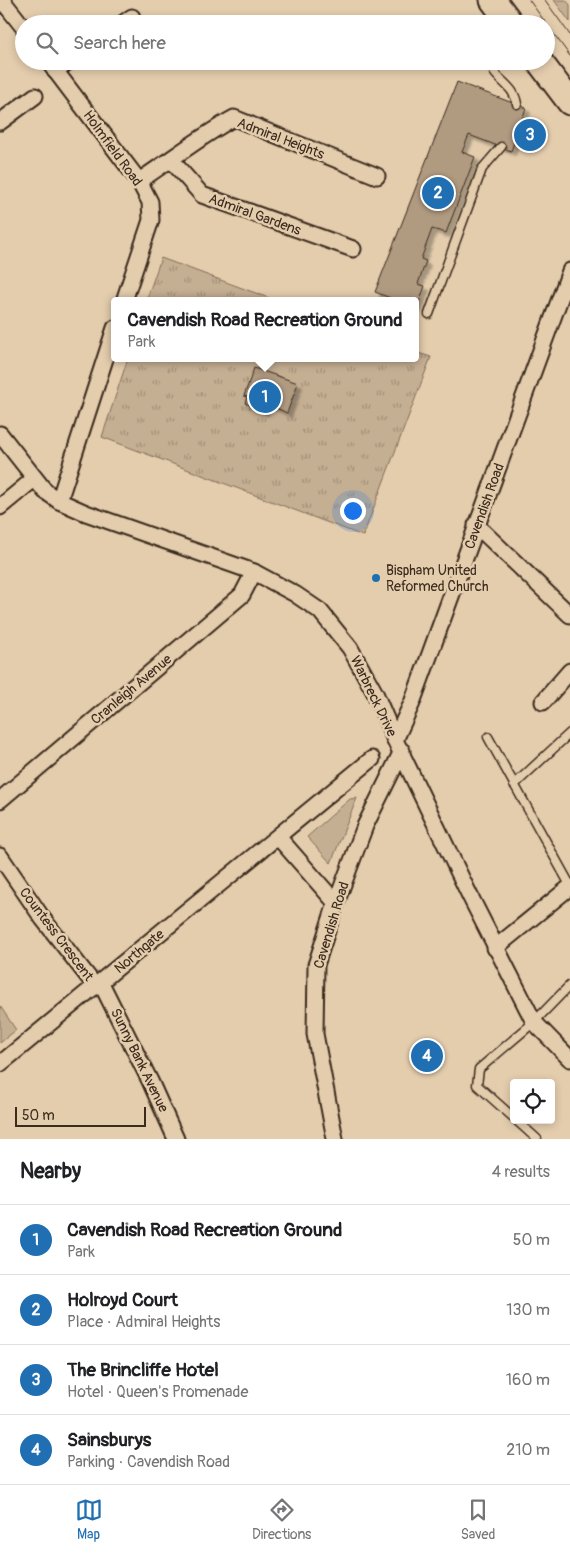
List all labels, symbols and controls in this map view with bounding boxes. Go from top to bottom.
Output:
search box [15,15,555,70]
icon: search [33,29,61,57]
text: Search here [73,31,166,55]
street label: Holmfield Road [79,107,146,190]
street label: Admiral Heights [235,114,328,163]
pin: 3 [514,116,546,154]
pin: 2 [422,174,454,212]
street label: Admiral Gardens [206,190,304,239]
popup [111,297,419,362]
text: Cavendish Road Recreation Ground [127,308,403,332]
text: Park [127,332,155,352]
pin: 1 [249,378,281,416]
street label: Cavendish Road [461,461,508,551]
your location [340,498,366,524]
place label: Bispham United Reformed Church [386,562,489,595]
marker: Bispham United Reformed Church [370,572,382,584]
street label: Cranleigh Avenue [87,651,175,728]
street label: Warbreck Drive [347,653,400,740]
street label: Cavendish Road [310,879,353,971]
street label: Countess Crescent [16,884,98,985]
street label: Northgate [111,926,168,977]
street label: Sunny Bank Avenue [107,1005,172,1115]
pin: 4 [411,1037,443,1075]
map controls [510,1079,555,1124]
button: locate [510,1079,555,1124]
scale bar [15,1104,146,1127]
text: 50 m [22,1107,55,1124]
text: Nearby [20,1158,81,1185]
text: 4 results [492,1162,550,1182]
text: Cavendish Road Recreation Ground [67,1218,342,1242]
text: 1 [33,1230,39,1250]
text: 50 m [513,1230,550,1250]
text: Park [67,1242,95,1262]
text: Holroyd Court [67,1288,178,1312]
text: 2 [32,1300,40,1320]
text: 130 m [506,1300,550,1320]
text: Place · Admiral Heights [67,1312,220,1332]
text: The Brincliffe Hotel [67,1358,219,1382]
text: 3 [32,1370,40,1390]
text: 160 m [506,1370,550,1390]
text: Hotel · Queen's Promenade [67,1382,248,1402]
text: Sainsburys [67,1428,151,1452]
text: 4 [31,1440,41,1460]
text: 210 m [506,1440,550,1460]
text: Parking · Cavendish Road [67,1452,230,1472]
tab: Map [75,1496,103,1543]
tab: Directions [252,1496,311,1543]
tab: Saved [461,1496,495,1543]

